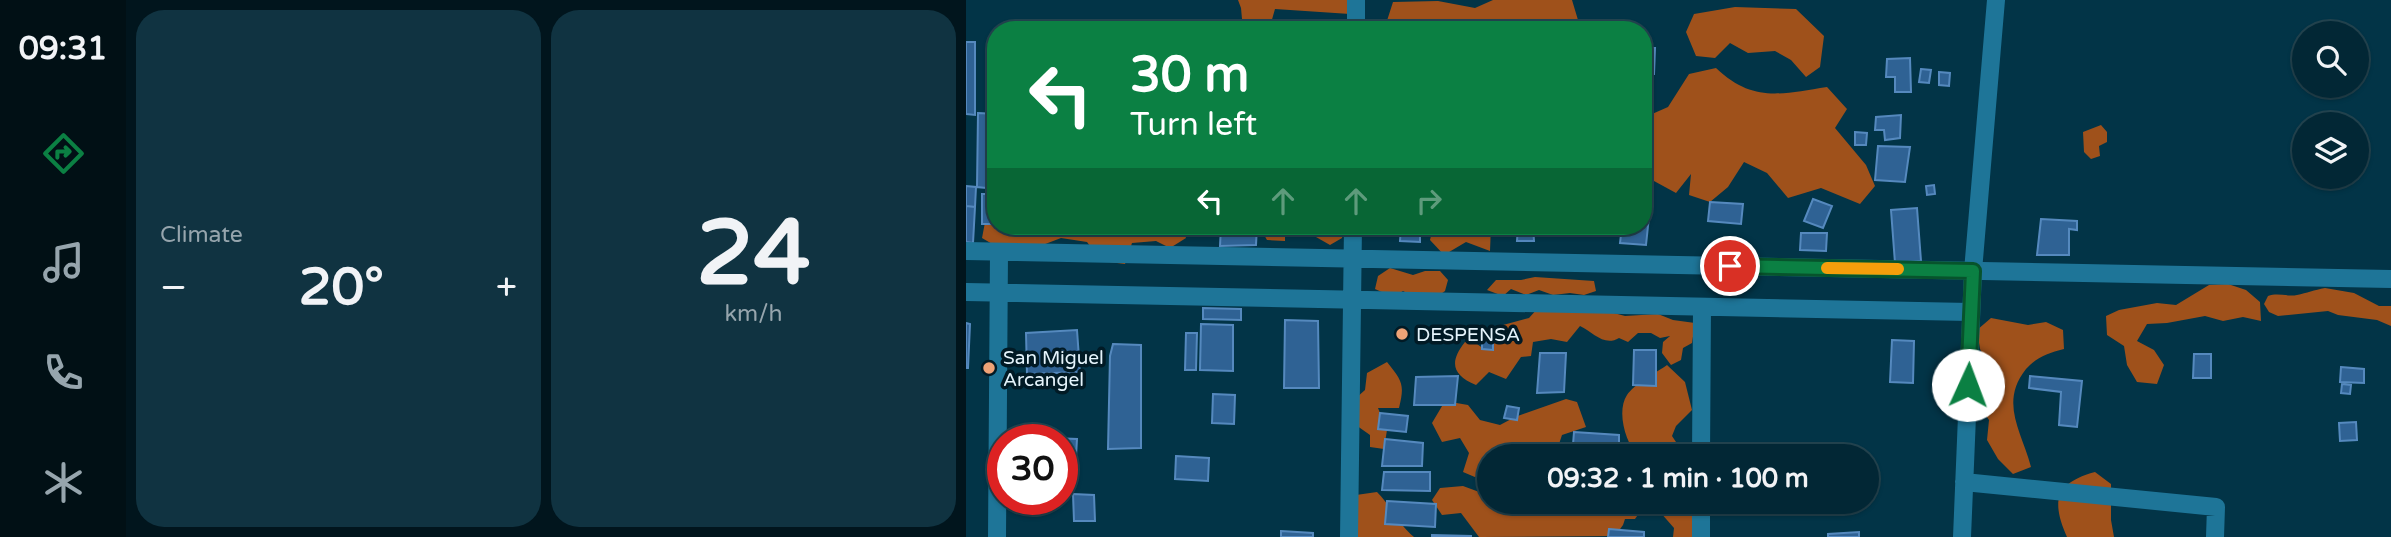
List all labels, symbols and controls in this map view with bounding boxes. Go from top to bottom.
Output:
map controls [2292,21,2369,189]
button: search [2292,21,2369,98]
text: 09:31 [19,30,107,68]
text: 30 m [1130,46,1249,105]
icon: left [1015,49,1106,140]
text: Turn left [1130,106,1257,144]
button: layers [2292,112,2369,189]
icon: directions [39,129,88,178]
icon: left [1191,182,1229,220]
icon: ahead [1264,182,1302,220]
icon: ahead [1337,182,1375,220]
icon: right [1410,182,1448,220]
text: 24 [696,199,811,309]
text: Climate [160,221,243,249]
pin [1700,236,1760,296]
icon: music [39,238,88,287]
icon: arrive [1711,247,1749,285]
text: 20° [299,256,384,319]
text: − [160,265,187,311]
text: + [496,265,517,311]
text: km/h [725,300,782,328]
place label: DESPENSA [1416,324,1520,346]
marker: DESPENSA [1394,326,1410,342]
place label: San Miguel Arcangel [1003,347,1104,391]
icon: phone [39,348,88,397]
position arrow [1931,348,2005,422]
marker: San Miguel Arcangel [981,360,997,376]
speed limit sign: 30 [987,424,1078,515]
icon: climate [39,458,88,507]
text: 09:32 · 1 min · 100 m [1547,463,1809,494]

